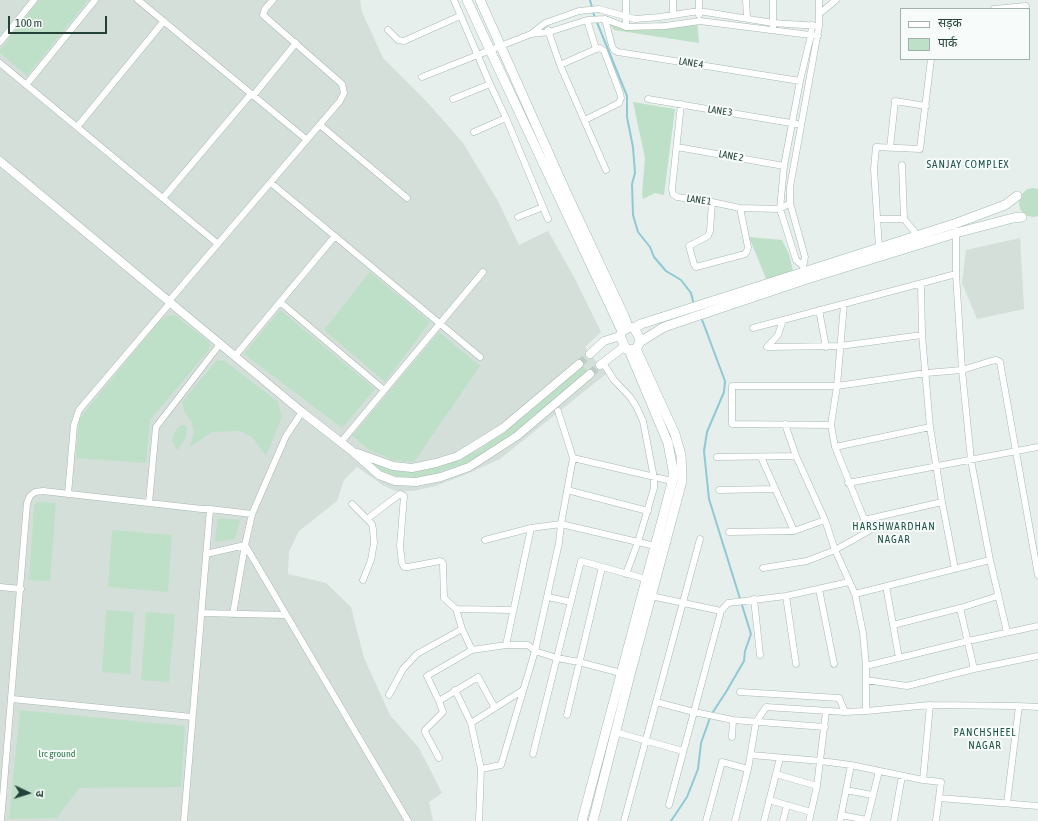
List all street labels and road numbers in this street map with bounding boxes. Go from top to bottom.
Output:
street label: LANE 4 [678,55,704,71]
street label: LANE 3 [707,103,733,119]
street label: LANE 2 [718,148,744,164]
street label: LANE 1 [686,192,712,208]

